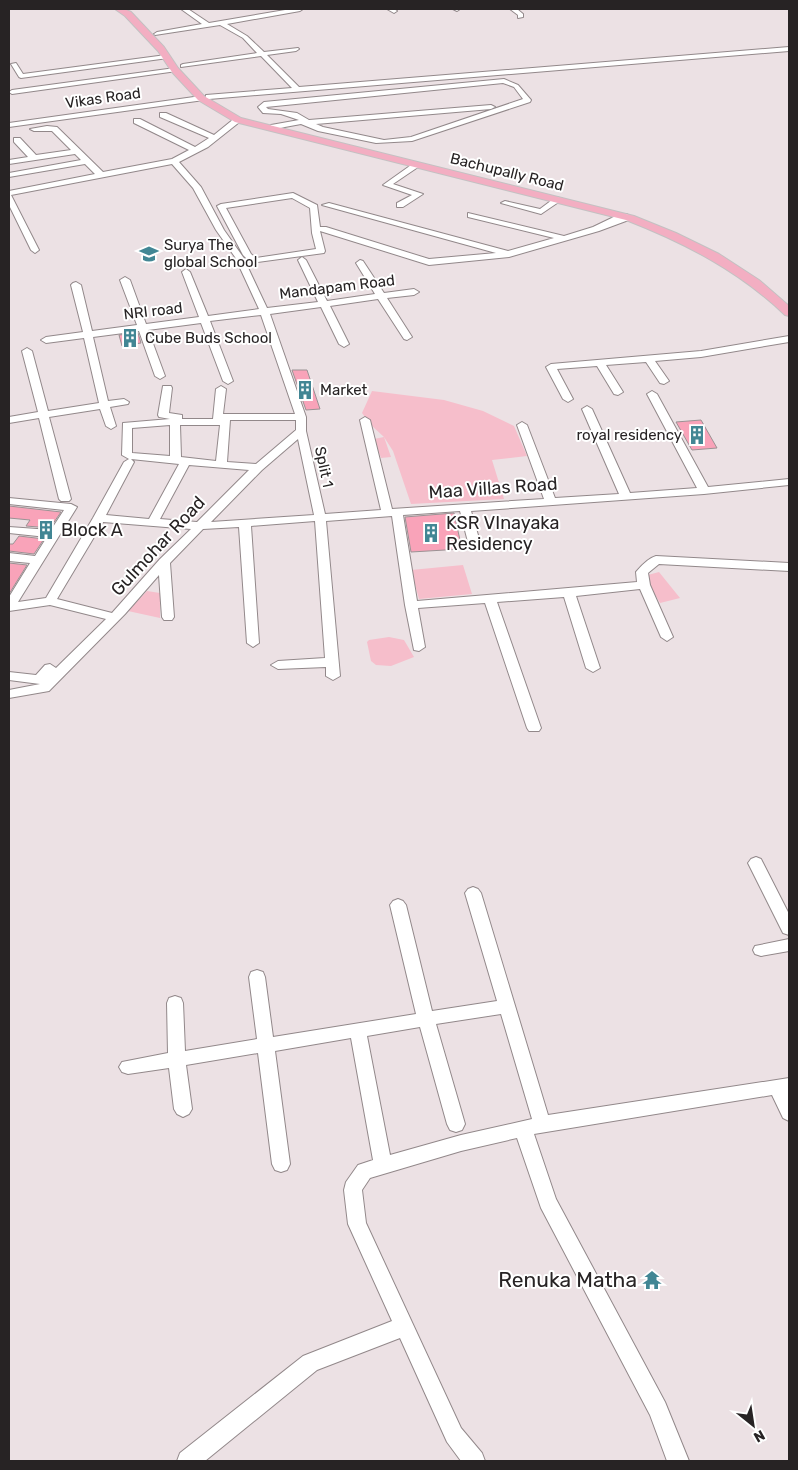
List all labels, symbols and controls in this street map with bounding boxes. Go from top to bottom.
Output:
street label: Vikas Road [64,84,142,112]
street label: Bachupally Road [448,149,566,195]
place label: Surya The global School [164,236,257,271]
school or university icon: Surya The global School [138,243,160,265]
street label: Mandapam Road [278,271,396,303]
street label: NRI road [122,298,184,324]
building icon: Cube Buds School [119,327,141,349]
place label: Cube Buds School [145,329,272,347]
building icon: Market [294,379,316,401]
place label: Market [320,381,368,399]
building icon: royal residency [686,424,708,446]
place label: royal residency [577,426,682,444]
street label: Split 1 [311,445,337,489]
street label: Maa Villas Road [428,473,558,503]
street label: Gulmohar Road [106,492,210,600]
place label: KSR VInayaka Residency [446,512,559,555]
building icon: Block A [35,519,57,541]
place label: Block A [61,519,123,541]
building icon: KSR VInayaka Residency [420,522,442,544]
place label: Renuka Matha [498,1267,637,1292]
temple icon: Renuka Matha [641,1269,663,1291]
north arrow [728,1400,778,1450]
text: N [751,1426,768,1446]

